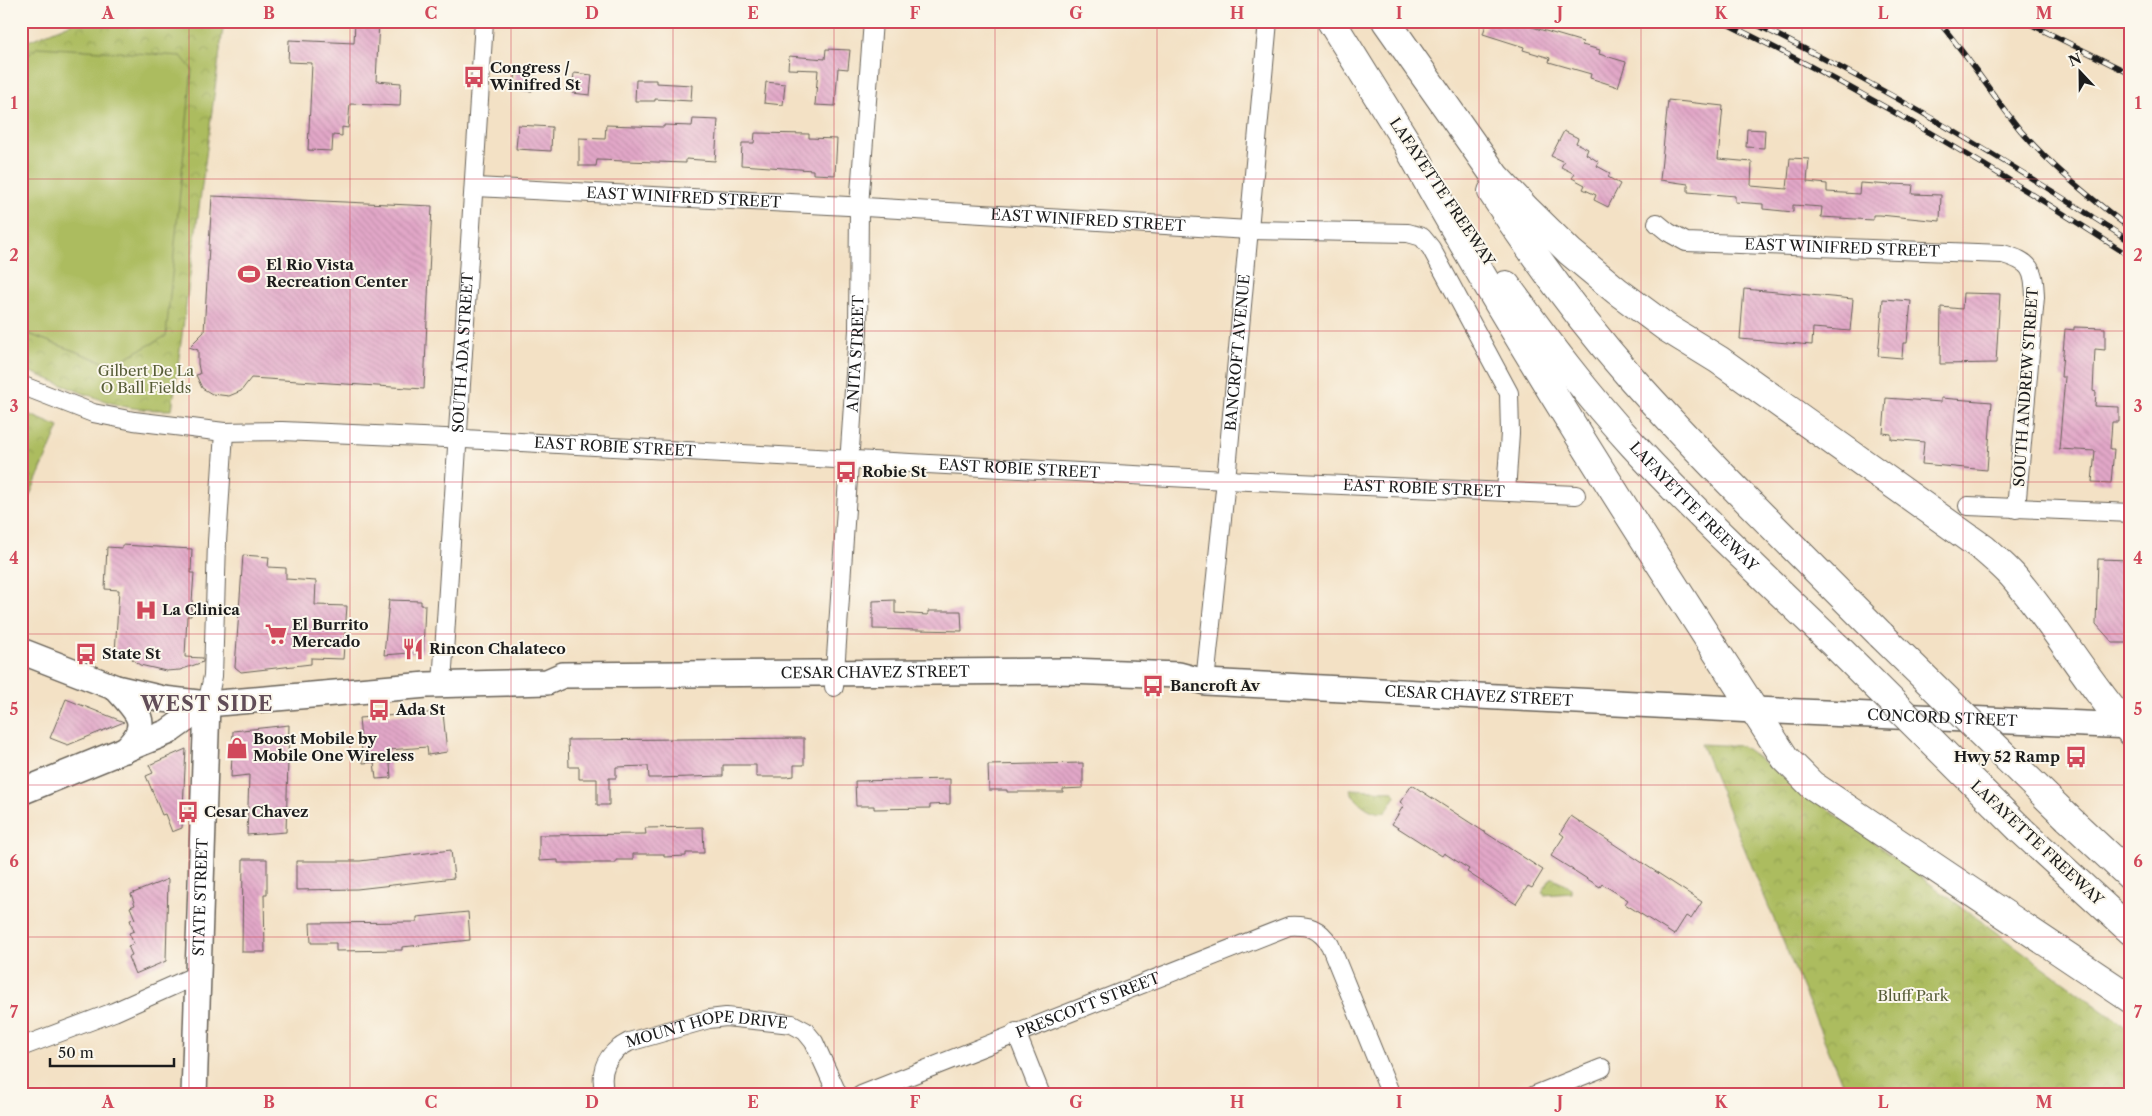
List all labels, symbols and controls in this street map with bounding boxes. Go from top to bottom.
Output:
text: A [101,3,115,23]
text: B [263,3,275,23]
text: C [425,3,437,23]
text: D [585,3,599,23]
text: E [747,3,759,23]
text: F [910,3,921,23]
text: G [1069,3,1083,23]
text: H [1230,3,1244,23]
text: I [1396,3,1403,23]
text: J [1554,3,1563,23]
text: K [1715,3,1729,23]
text: L [1877,3,1889,23]
text: M [2036,3,2053,23]
north arrow [2054,48,2104,98]
text: N [2066,49,2084,71]
place label: Congress / Winifred St [489,58,581,94]
bus stop icon: Congress / Winifred St [461,64,487,90]
text: 1 [10,93,18,113]
text: 1 [2134,93,2142,113]
street label: LAFAYETTE FREEWAY [1386,114,1499,270]
street label: EAST WINIFRED STREET [586,183,782,212]
street label: EAST WINIFRED STREET [990,205,1187,235]
street label: EAST WINIFRED STREET [1744,234,1941,261]
text: 2 [9,245,19,265]
text: 2 [2133,245,2143,265]
place label: El Rio Vista Recreation Center [266,255,409,291]
sports icon: El Rio Vista Recreation Center [236,261,262,287]
street label: SOUTH ADA STREET [448,271,477,434]
street label: BANCROFT AVENUE [1221,273,1254,432]
street label: SOUTH ANDREW STREET [2009,286,2042,487]
street label: ANITA STREET [842,294,867,414]
park label: Gilbert De La O Ball Fields [98,361,194,397]
text: 3 [9,396,19,416]
text: 3 [2133,396,2143,416]
street label: EAST ROBIE STREET [534,433,697,461]
street label: LAFAYETTE FREEWAY [1626,438,1763,575]
street label: EAST ROBIE STREET [938,455,1102,482]
bus stop icon: Robie St [833,459,859,485]
place label: Robie St [862,462,926,481]
street label: EAST ROBIE STREET [1343,475,1506,501]
text: 4 [9,548,19,568]
text: 4 [2133,548,2143,568]
hospital icon: La Clinica [133,597,159,623]
place label: La Clinica [162,600,240,619]
place label: El Burrito Mercado [292,615,369,651]
supermarket icon: El Burrito Mercado [263,621,289,647]
restaurant icon: Rincon Chalateco [400,636,426,662]
place label: Rincon Chalateco [429,639,566,658]
bus stop icon: State St [73,641,99,667]
place label: State St [102,644,161,663]
street label: CESAR CHAVEZ STREET [781,662,970,682]
bus stop icon: Bancroft Av [1140,673,1166,699]
place label: Bancroft Av [1170,676,1261,695]
street label: CESAR CHAVEZ STREET [1384,681,1574,710]
district label: WEST SIDE [140,692,273,716]
bus stop icon: Ada St [366,697,392,723]
text: 5 [10,699,19,719]
text: 5 [2134,699,2143,719]
place label: Ada St [395,700,445,719]
street label: CONCORD STREET [1867,705,2019,730]
place label: Boost Mobile by Mobile One Wireless [253,729,414,765]
shop icon: Boost Mobile by Mobile One Wireless [224,735,250,761]
bus stop icon: Hwy 52 Ramp [2063,744,2089,770]
place label: Hwy 52 Ramp [1954,747,2060,766]
street label: LAFAYETTE FREEWAY [1967,776,2108,909]
bus stop icon: Cesar Chavez [175,799,201,825]
place label: Cesar Chavez [204,802,309,821]
street label: STATE STREET [189,837,212,956]
text: 6 [9,851,19,871]
text: 6 [2133,851,2143,871]
street label: PRESCOTT STREET [1013,968,1163,1042]
park label: Bluff Park [1878,986,1950,1005]
text: 7 [10,1002,19,1022]
text: 7 [2134,1002,2143,1022]
street label: MOUNT HOPE DRIVE [624,1007,789,1051]
scale bar [50,1036,174,1068]
text: 50 m [58,1043,94,1062]
text: A [101,1092,115,1112]
text: B [263,1092,275,1112]
text: C [425,1092,437,1112]
text: D [585,1092,599,1112]
text: E [747,1092,759,1112]
text: F [910,1092,921,1112]
text: G [1069,1092,1083,1112]
text: H [1230,1092,1244,1112]
text: I [1396,1092,1403,1112]
text: J [1554,1092,1563,1112]
text: K [1715,1092,1729,1112]
text: L [1877,1092,1889,1112]
text: M [2036,1092,2053,1112]

